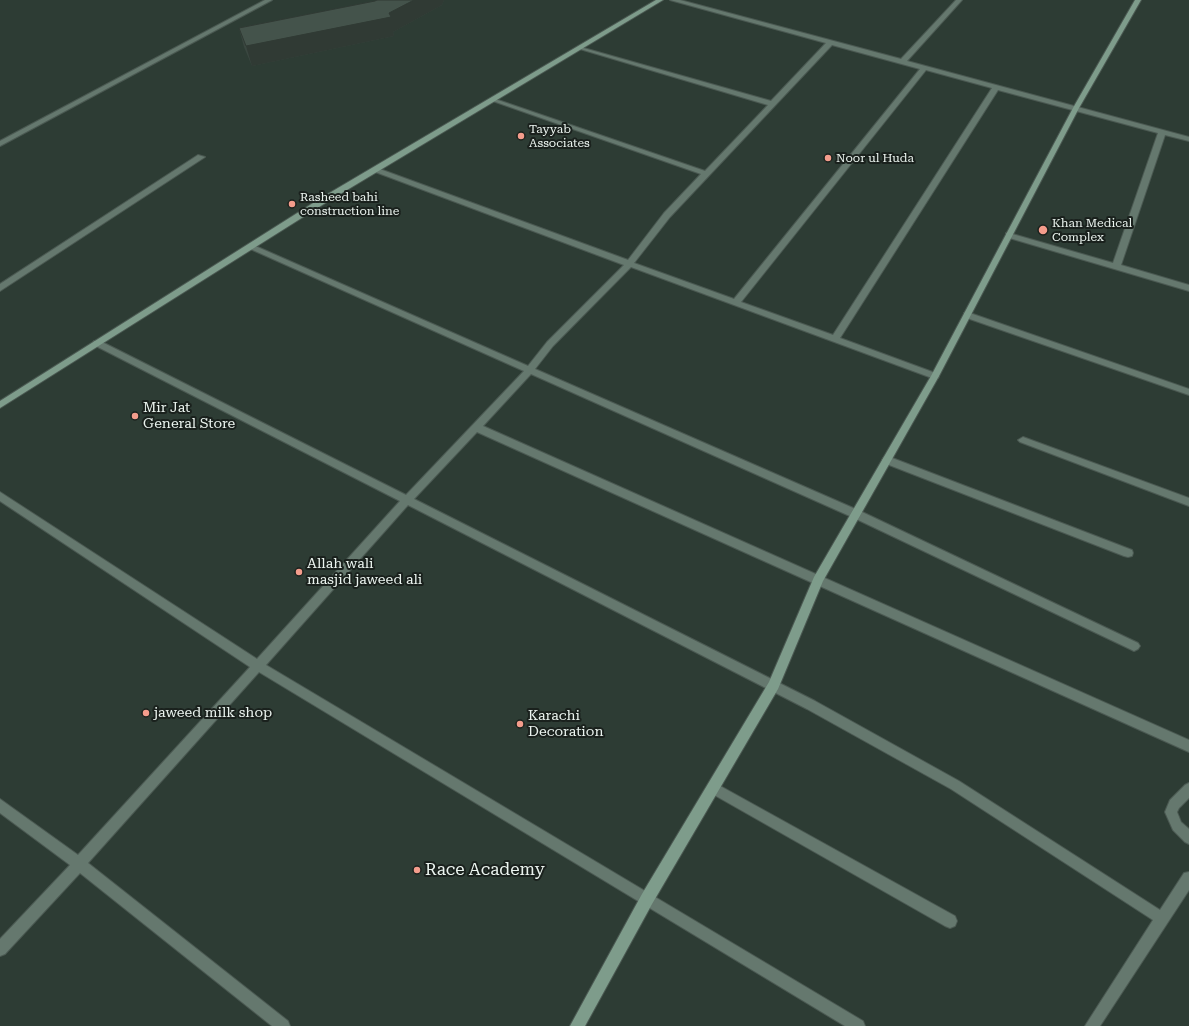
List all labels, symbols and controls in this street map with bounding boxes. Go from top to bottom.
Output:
place label: Tayyab Associates [529,122,590,150]
marker: Tayyab Associates [516,131,526,141]
place label: Noor ul Huda [836,151,914,165]
marker: Noor ul Huda [823,153,833,163]
place label: Rasheed bahi construction line [300,190,399,218]
marker: Rasheed bahi construction line [287,199,297,209]
place label: Khan Medical Complex [1052,216,1132,244]
marker: Khan Medical Complex [1037,224,1049,236]
place label: Mir Jat General Store [143,400,235,432]
marker: Mir Jat General Store [130,411,140,421]
place label: Allah wali masjid jaweed ali [307,556,422,588]
marker: Allah wali masjid jaweed ali [294,567,304,577]
place label: jaweed milk shop [154,705,272,721]
marker: jaweed milk shop [141,708,151,718]
place label: Karachi Decoration [528,708,603,740]
marker: Karachi Decoration [515,719,525,729]
place label: Race Academy [425,860,545,880]
marker: Race Academy [412,865,422,875]

